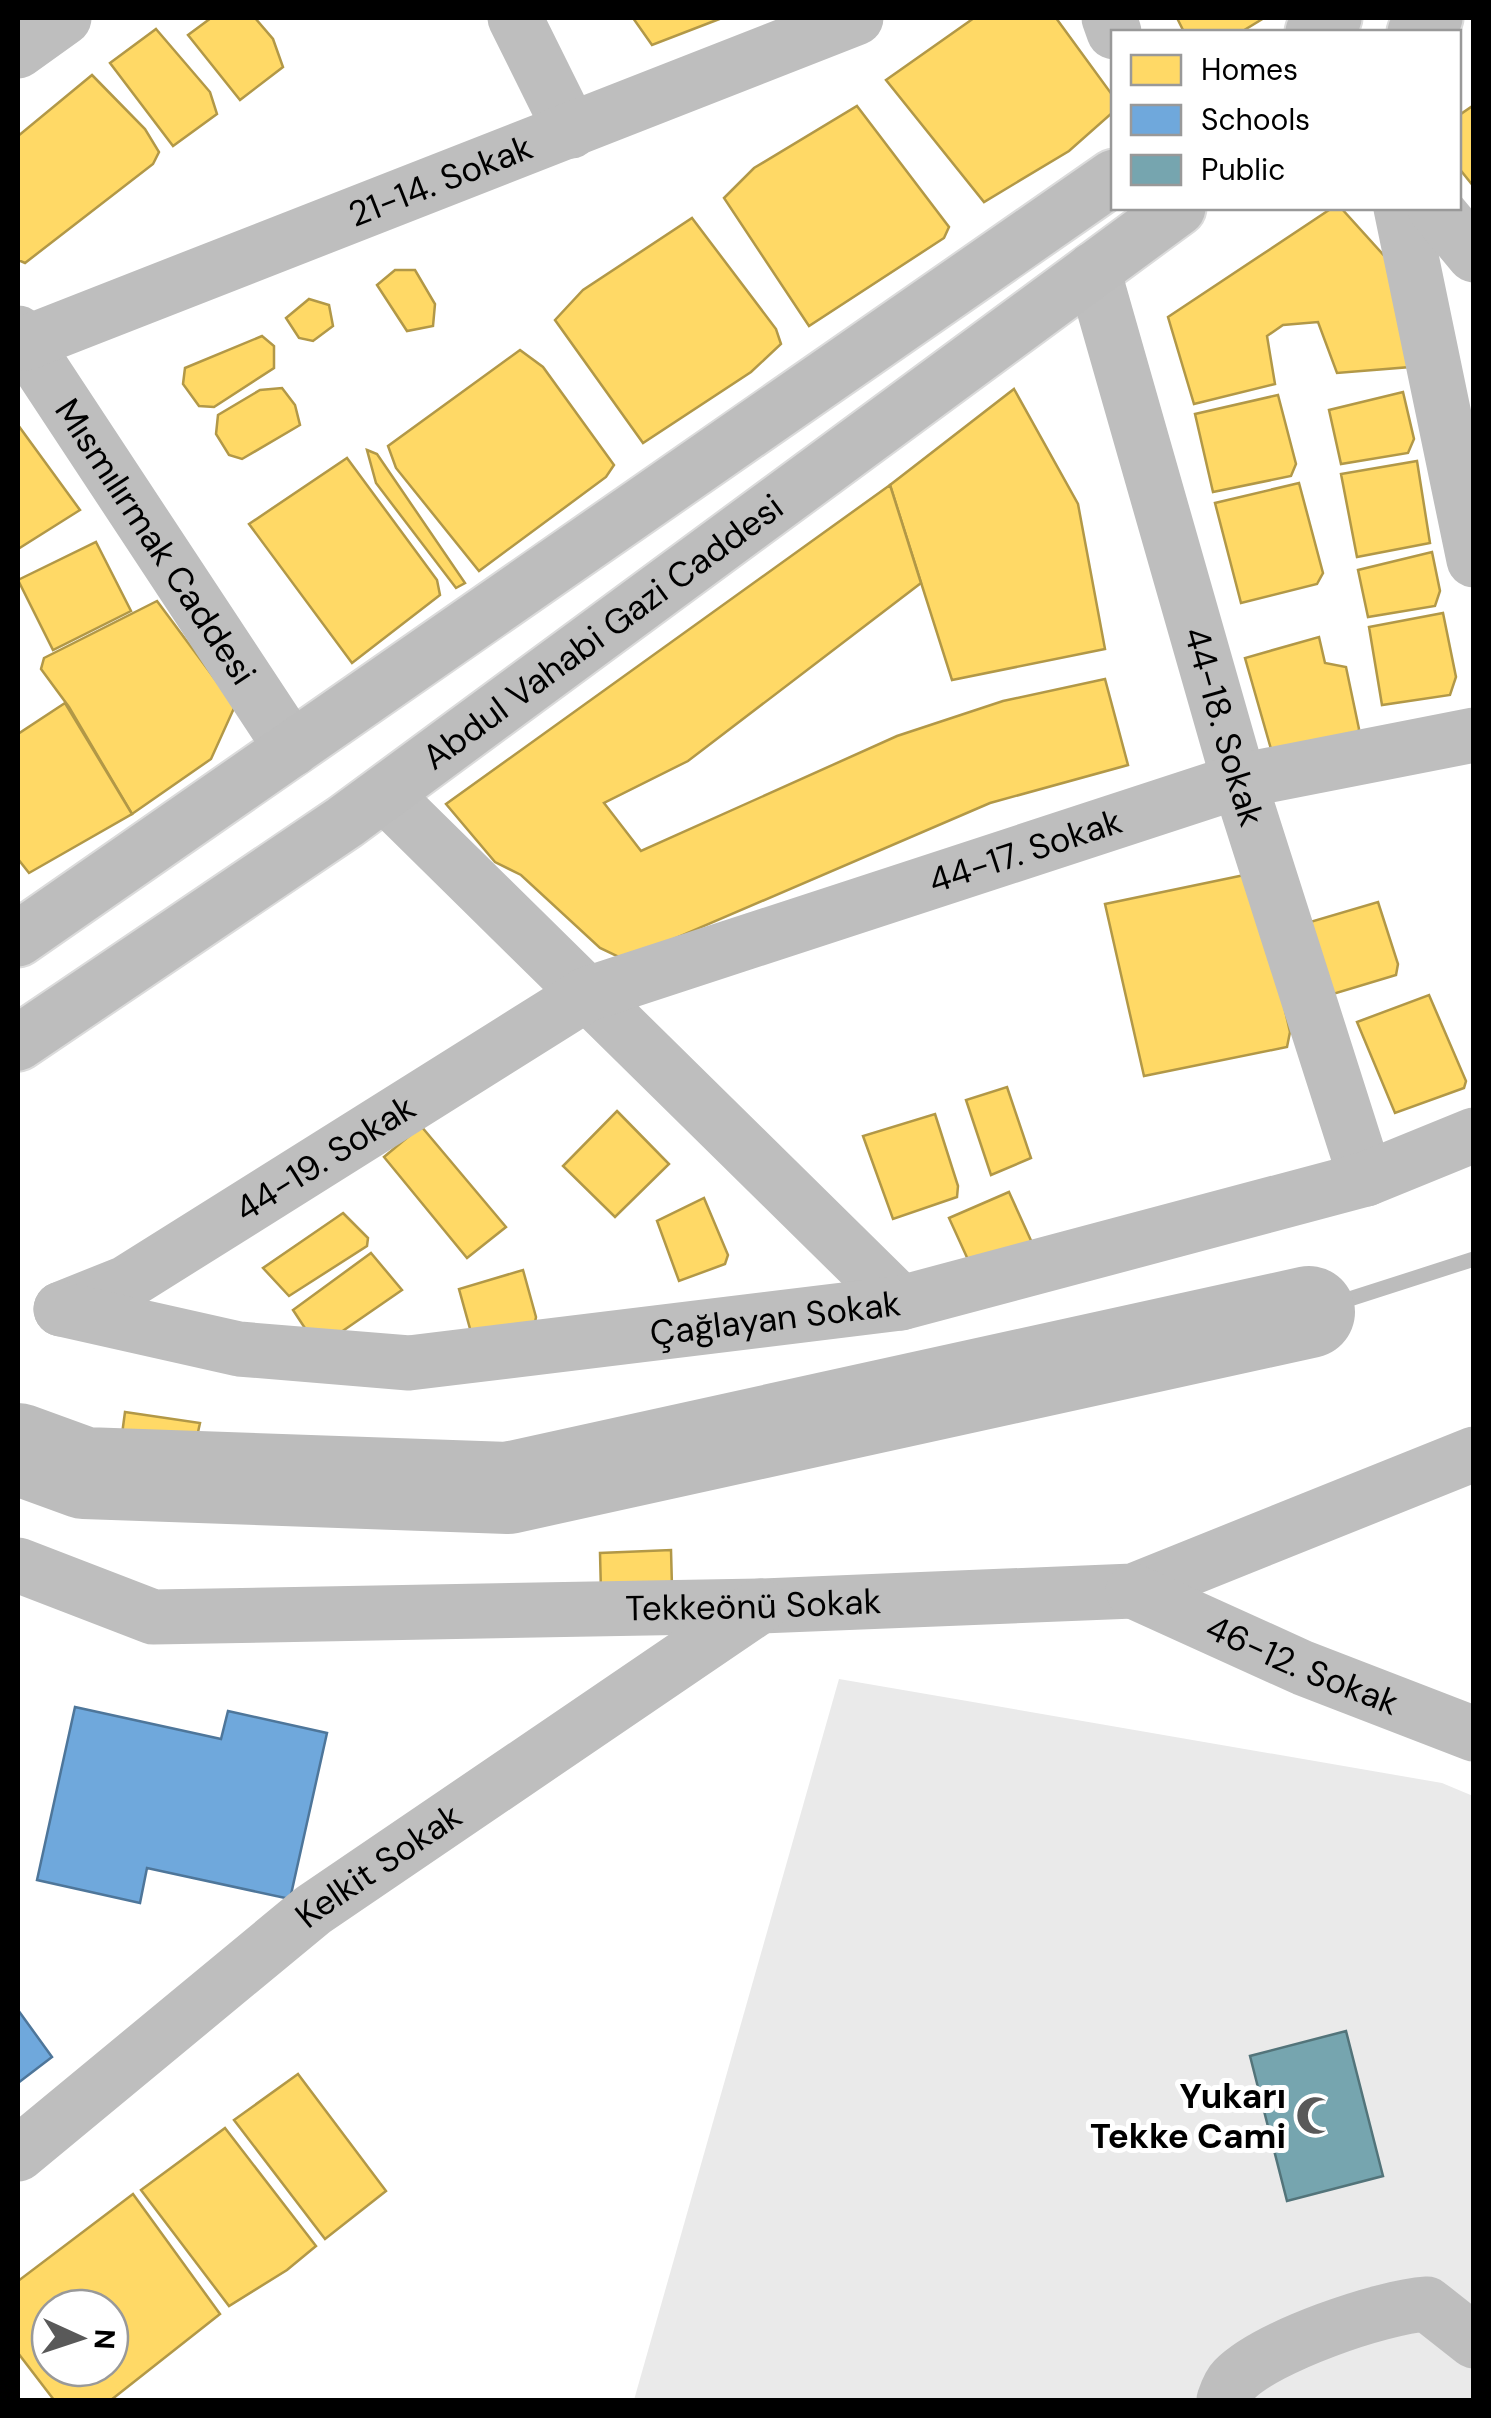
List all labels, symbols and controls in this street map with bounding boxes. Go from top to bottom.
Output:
legend [1111,30,1461,210]
text: Homes [1201,50,1298,89]
text: Schools [1201,100,1310,139]
street label: 21-14. Sokak [342,124,539,237]
text: Public [1201,150,1285,189]
street label: Mısmılırmak Caddesi [45,390,266,694]
street label: Abdul Vahabi Gazi Caddesi [413,484,792,780]
street label: 44-18. Sokak [1173,622,1275,832]
street label: 44-17. Sokak [923,798,1128,904]
street label: 44-19. Sokak [226,1084,424,1232]
street label: Çağlayan Sokak [647,1280,904,1356]
street label: Tekkeönü Sokak [625,1578,882,1631]
street label: 46-12. Sokak [1199,1604,1406,1726]
street label: Kelkit Sokak [286,1792,471,1938]
place label: Yukarı Tekke Cami [1090,2073,1286,2159]
mosque icon: Yukarı Tekke Cami [1295,2095,1337,2137]
north arrow [30,2288,130,2388]
text: N [85,2328,123,2350]

